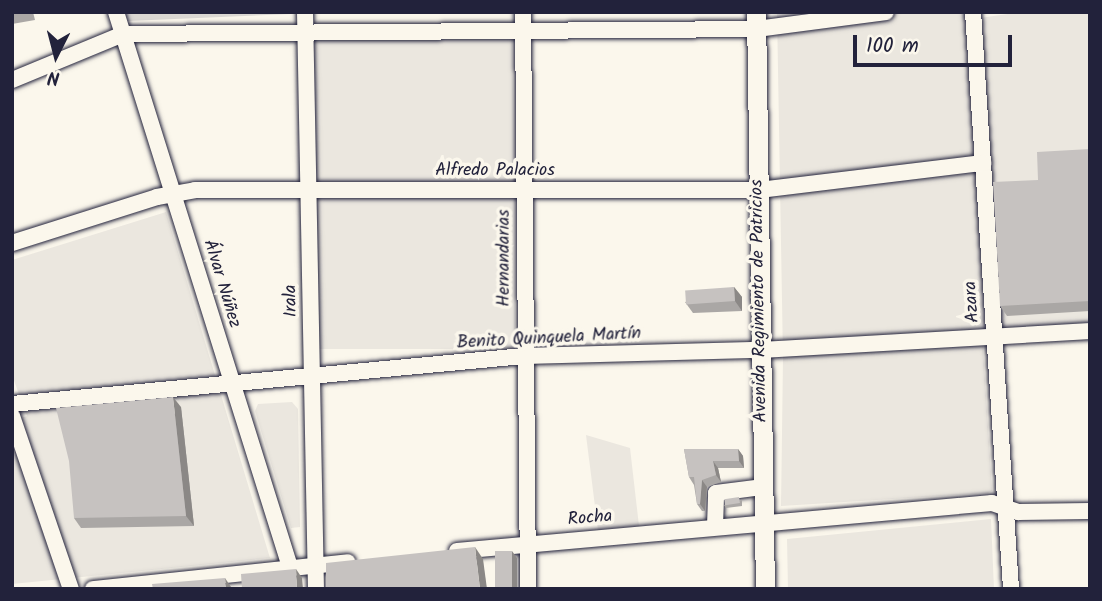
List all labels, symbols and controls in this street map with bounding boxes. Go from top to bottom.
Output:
north arrow [21,21,91,91]
scale bar [857,21,1016,65]
text: 100 m [866,30,919,63]
text: N [46,61,61,92]
street label: Alfredo Palacios [435,160,555,182]
street label: Avenida Regimiento de Patricios [747,179,773,423]
street label: Hernandarias [494,209,516,307]
street label: Álvar Núñez [197,237,245,331]
street label: Azara [961,280,985,324]
street label: Irala [281,284,303,318]
street label: Benito Quinquela Martín [456,323,642,355]
street label: Rocha [567,506,613,532]

